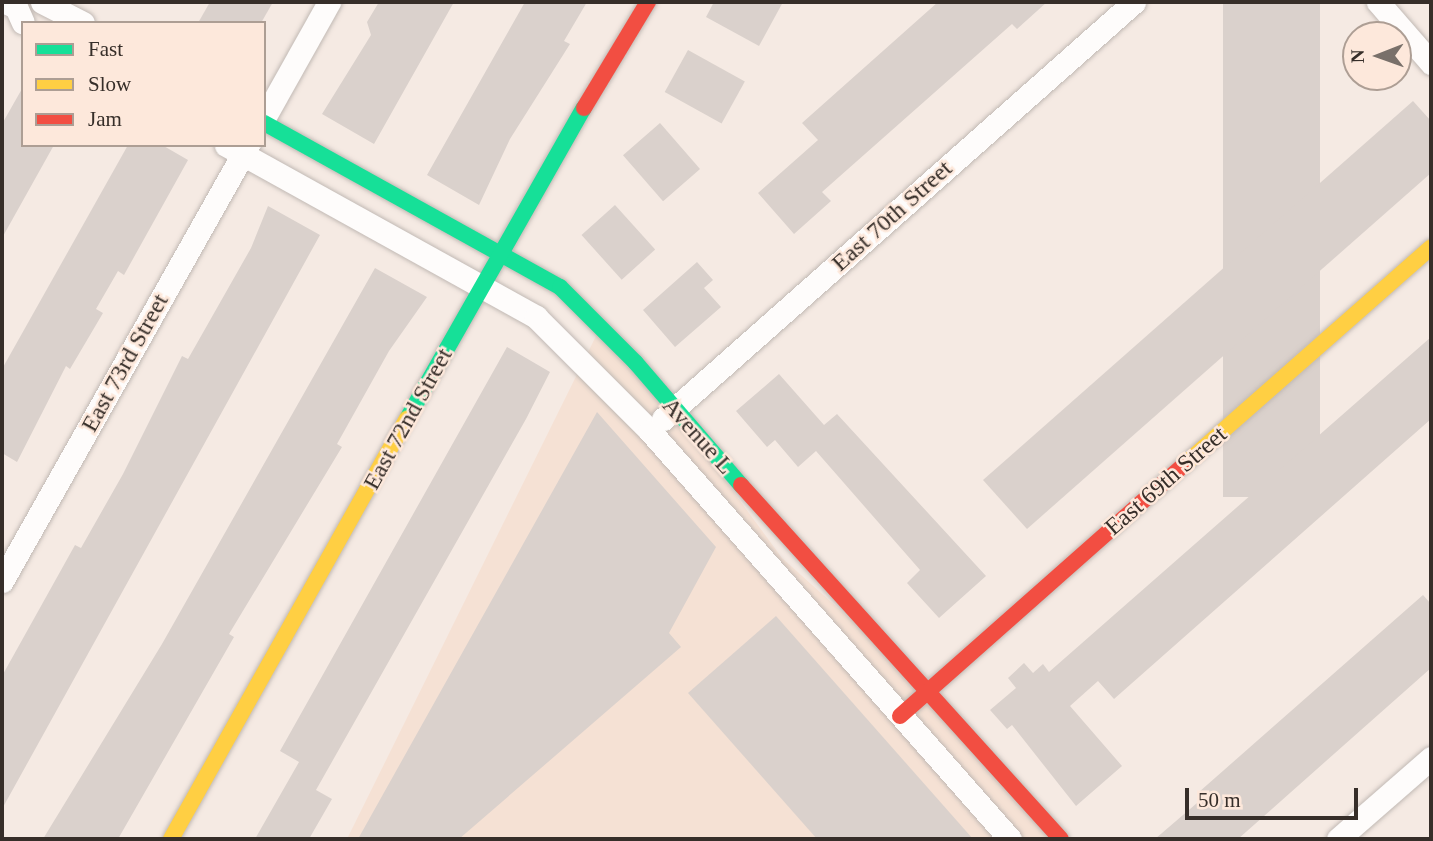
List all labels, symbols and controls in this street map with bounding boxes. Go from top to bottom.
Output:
legend [21,21,266,147]
north arrow [1342,21,1412,91]
text: Fast [88,37,123,61]
text: N [1347,49,1368,63]
text: Slow [88,72,131,96]
text: Jam [88,107,122,131]
street label: East 70th Street [826,154,958,278]
street label: East 73rd Street [75,289,175,437]
street label: East 72nd Street [357,343,459,495]
street label: Avenue L [656,392,740,480]
street label: East 69th Street [1099,420,1233,542]
scale bar [1188,774,1361,818]
text: 50 m [1198,788,1241,812]

